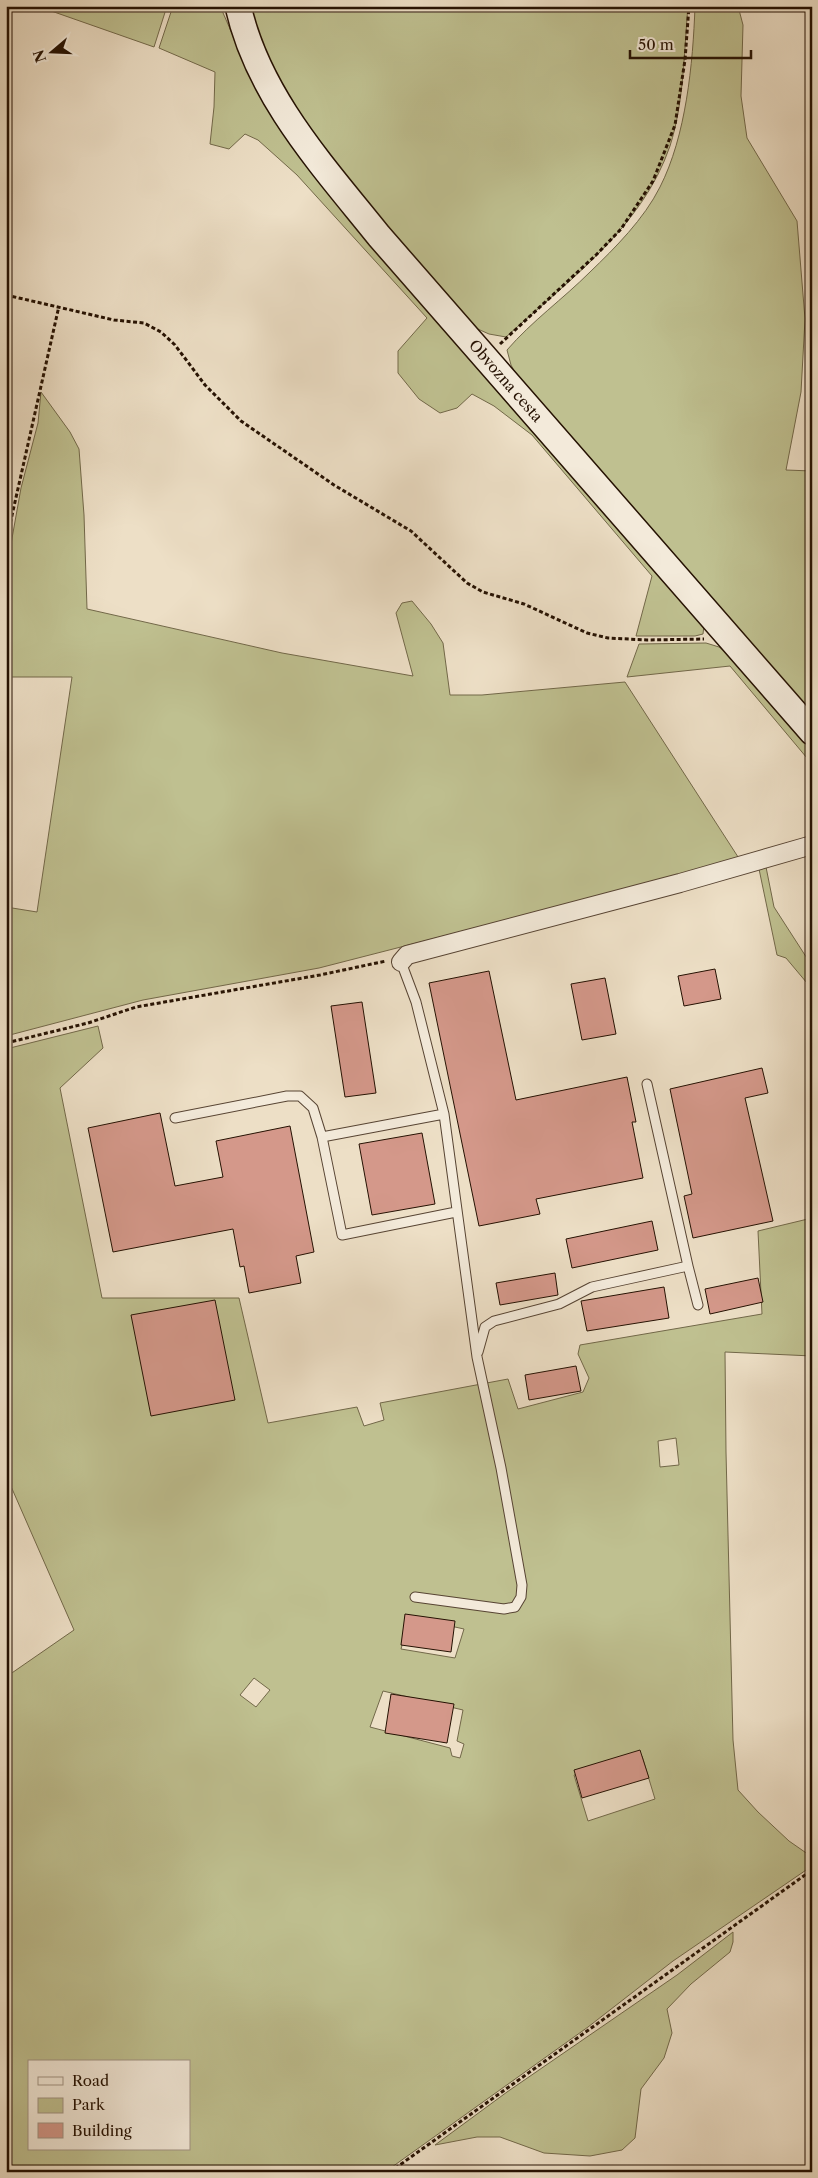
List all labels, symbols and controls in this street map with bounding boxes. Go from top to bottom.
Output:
north arrow [28,28,78,78]
scale bar [630,28,752,60]
text: 50 m [638,35,674,54]
text: N [29,48,50,65]
street label: Obvozna cesta [465,336,547,426]
legend [28,2060,190,2150]
text: Road [72,2071,109,2090]
text: Park [72,2095,106,2114]
text: Building [72,2121,132,2140]

